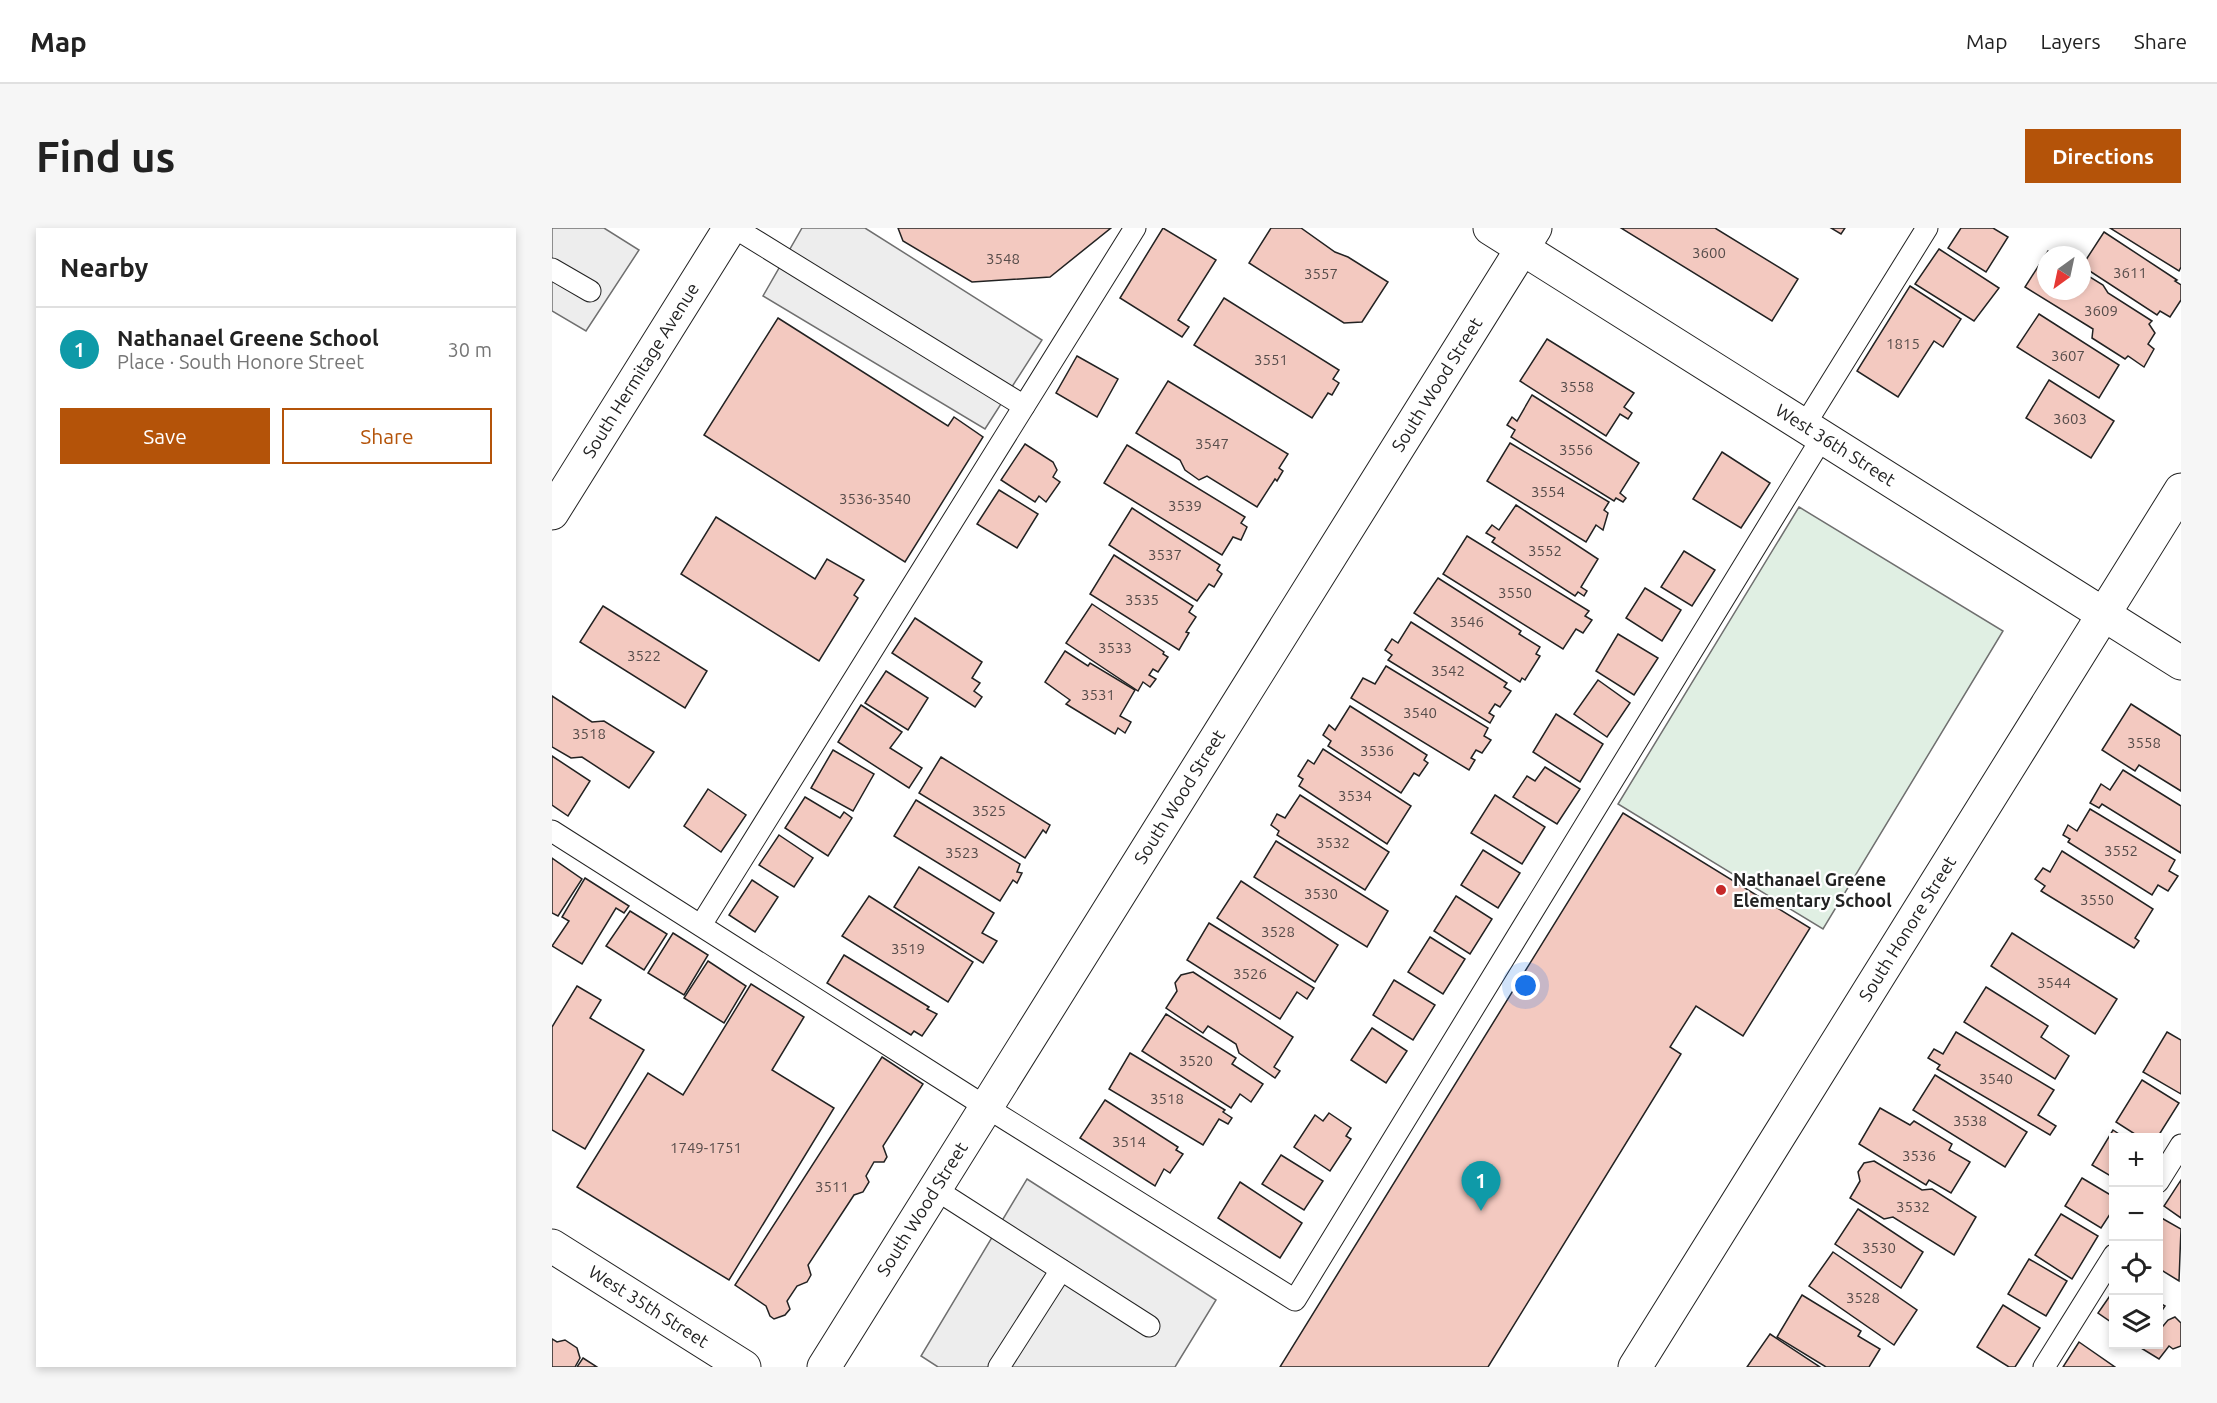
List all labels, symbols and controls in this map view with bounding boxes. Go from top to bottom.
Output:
text: Map [30,26,87,57]
text: Map [1966,29,2007,53]
text: Layers [2040,29,2101,53]
text: Share [2134,29,2187,53]
button: Directions [2025,129,2181,183]
text: Find us [36,133,175,180]
house number: 3600 [1692,244,1726,261]
north arrow [2037,246,2091,300]
house number: 3548 [986,250,1020,267]
text: Nearby [60,253,148,282]
house number: 3611 [2113,264,2147,281]
house number: 3557 [1304,265,1338,282]
street label: South Hermitage Avenue [578,279,702,461]
house number: 3609 [2084,302,2118,319]
street label: South Wood Street [1387,313,1486,455]
text: Nathanael Greene School [117,325,379,350]
house number: 1815 [1886,335,1920,352]
text: 1 [74,338,85,361]
text: 30 m [448,338,492,361]
house number: 3607 [2051,347,2085,364]
text: Place · South Honore Street [117,350,364,373]
house number: 3551 [1254,351,1288,368]
house number: 3558 [1560,378,1594,395]
street label: West 36th Street [1772,399,1899,490]
button: Save [60,408,270,464]
button: Share [282,408,492,464]
house number: 3603 [2053,410,2087,427]
house number: 3547 [1195,435,1229,452]
house number: 3556 [1559,441,1593,458]
house number: 3554 [1531,483,1565,500]
house number: 3536-3540 [839,490,911,507]
house number: 3539 [1168,497,1202,514]
house number: 3552 [1528,542,1562,559]
house number: 3537 [1148,546,1182,563]
house number: 3550 [1498,584,1532,601]
house number: 3535 [1125,591,1159,608]
house number: 3546 [1450,613,1484,630]
house number: 3533 [1098,639,1132,656]
house number: 3522 [627,647,661,664]
house number: 3542 [1431,662,1465,679]
house number: 3531 [1081,686,1115,703]
house number: 3540 [1403,704,1437,721]
house number: 3518 [572,725,606,742]
street label: South Wood Street [1130,726,1228,867]
house number: 3558 [2127,734,2161,751]
house number: 3536 [1360,742,1394,759]
house number: 3534 [1338,787,1372,804]
house number: 3525 [972,802,1006,819]
house number: 3532 [1316,834,1350,851]
house number: 3552 [2104,842,2138,859]
house number: 3523 [945,844,979,861]
street label: South Honore Street [1854,852,1959,1005]
place label: Nathanael Greene Elementary School [1733,869,1892,910]
marker: Nathanael Greene Elementary School [1714,883,1728,897]
house number: 3530 [1304,885,1338,902]
house number: 3550 [2080,891,2114,908]
house number: 3528 [1261,923,1295,940]
house number: 3519 [891,940,925,957]
house number: 3526 [1233,965,1267,982]
your location [1511,971,1540,1000]
house number: 3544 [2037,974,2071,991]
house number: 3520 [1179,1052,1213,1069]
house number: 3540 [1979,1070,2013,1087]
house number: 3518 [1150,1090,1184,1107]
house number: 3538 [1953,1112,1987,1129]
house number: 3514 [1112,1133,1146,1150]
map controls [2109,1133,2163,1349]
button: + [2109,1133,2163,1187]
street label: South Wood Street [872,1138,971,1279]
house number: 1749-1751 [670,1139,742,1156]
house number: 3536 [1902,1147,1936,1164]
pin: 1 [1462,1162,1500,1211]
house number: 3511 [815,1178,849,1195]
button: − [2109,1187,2163,1241]
house number: 3532 [1896,1198,1930,1215]
house number: 3530 [1862,1239,1896,1256]
button: locate [2109,1241,2163,1295]
street label: West 35th Street [586,1261,712,1351]
house number: 3528 [1846,1289,1880,1306]
button: layers [2109,1295,2163,1349]

